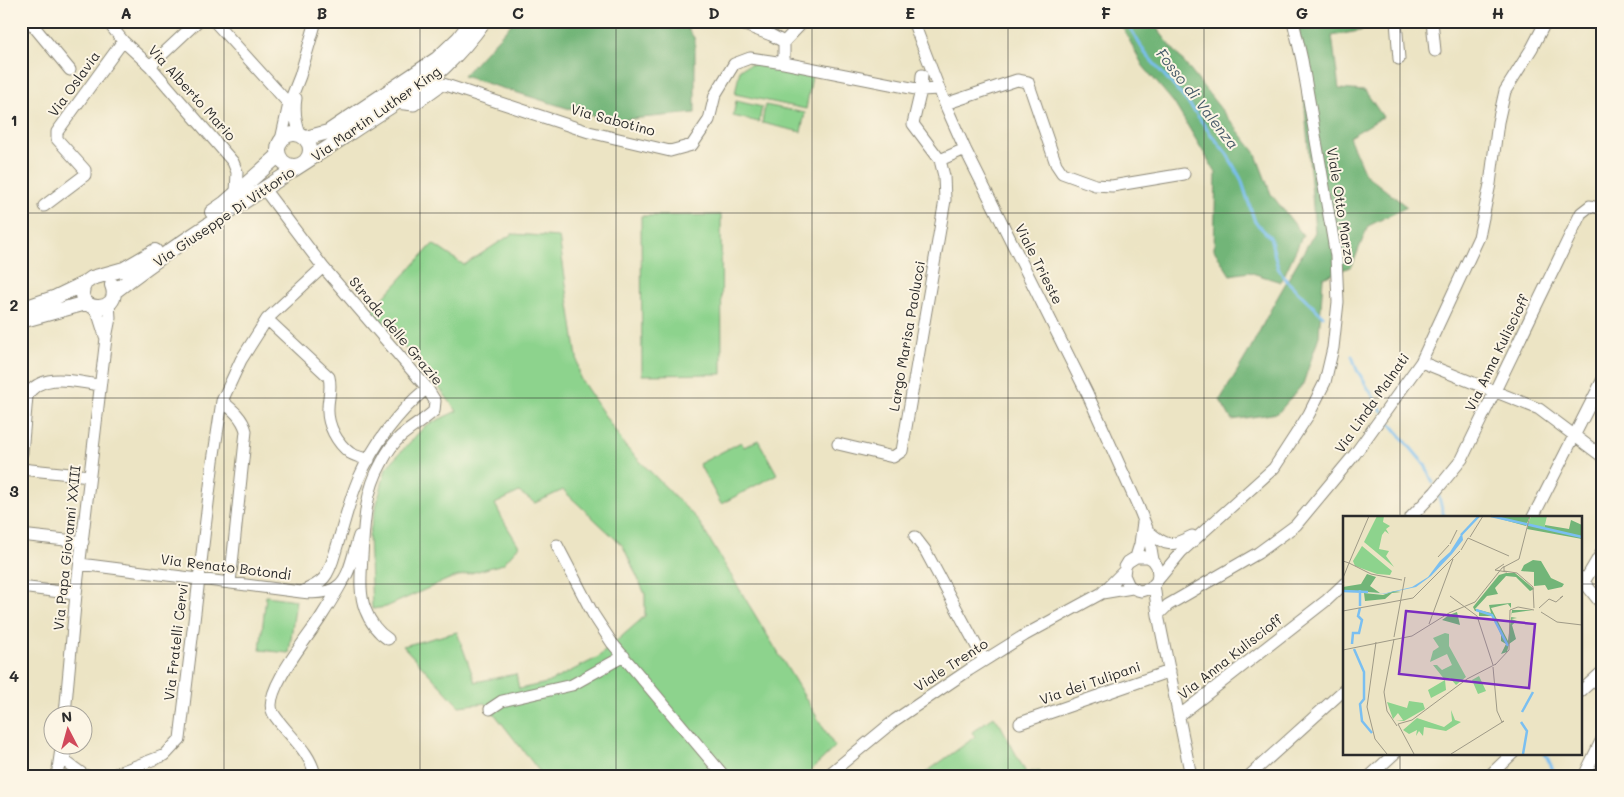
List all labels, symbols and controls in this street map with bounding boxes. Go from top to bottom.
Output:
text: A [120,2,132,23]
text: B [317,2,327,23]
text: C [512,2,524,23]
text: D [708,2,720,23]
text: E [905,2,915,23]
text: F [1101,2,1111,23]
text: G [1296,2,1308,23]
text: H [1492,2,1504,23]
street label: Via Alberto Mario [144,41,240,145]
water label: Fosso di Valenza [1152,44,1243,153]
street label: Via Oslavia [43,47,104,120]
street label: Via Martin Luther King [307,62,444,166]
street label: Via Sabotino [569,99,658,140]
text: 1 [10,109,18,130]
street label: Viale Otto Marzo [1323,146,1360,266]
street label: Via Giuseppe Di Vittorio [149,162,298,271]
street label: Viale Trieste [1011,220,1068,307]
street label: Largo Marisa Paolucci [884,259,929,413]
street label: Strada delle Grazie [345,272,448,389]
street label: Via Anna Kuliscioff [1460,291,1533,414]
text: 2 [10,294,19,315]
street label: Via Linda Malnati [1330,349,1413,457]
street label: Via Papa Giovanni XXIII [48,464,85,631]
text: 3 [9,480,19,501]
inset map [1343,516,1582,754]
street label: Via Renato Botondi [159,549,293,584]
street label: Via Fratelli Cervi [159,582,192,702]
street label: Via Anna Kuliscioff [1174,610,1286,703]
street label: Viale Trento [910,634,991,696]
street label: Via dei Tulipani [1037,656,1143,709]
text: 4 [9,665,19,686]
north arrow [42,704,92,754]
text: N [60,707,73,727]

